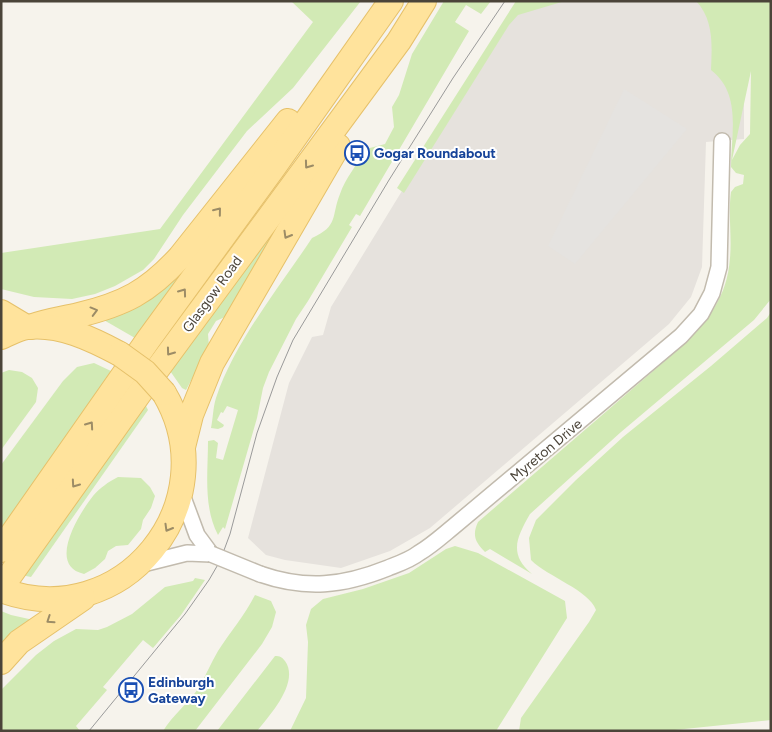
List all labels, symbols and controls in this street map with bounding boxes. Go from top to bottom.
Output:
bus stop icon: Gogar Roundabout [344,140,370,166]
place label: Gogar Roundabout [374,145,496,162]
one-way arrow [305,159,313,168]
one-way arrow [212,208,221,217]
one-way arrow [283,229,293,238]
street label: Glasgow Road [179,253,246,336]
one-way arrow [178,289,186,298]
one-way arrow [90,306,99,317]
one-way arrow [167,346,176,356]
street label: Myreton Drive [507,415,586,485]
one-way arrow [84,421,93,430]
one-way arrow [72,478,81,488]
one-way arrow [164,522,174,531]
one-way arrow [46,614,56,623]
place label: Edinburgh Gateway [148,674,214,707]
bus stop icon: Edinburgh Gateway [118,677,144,703]

